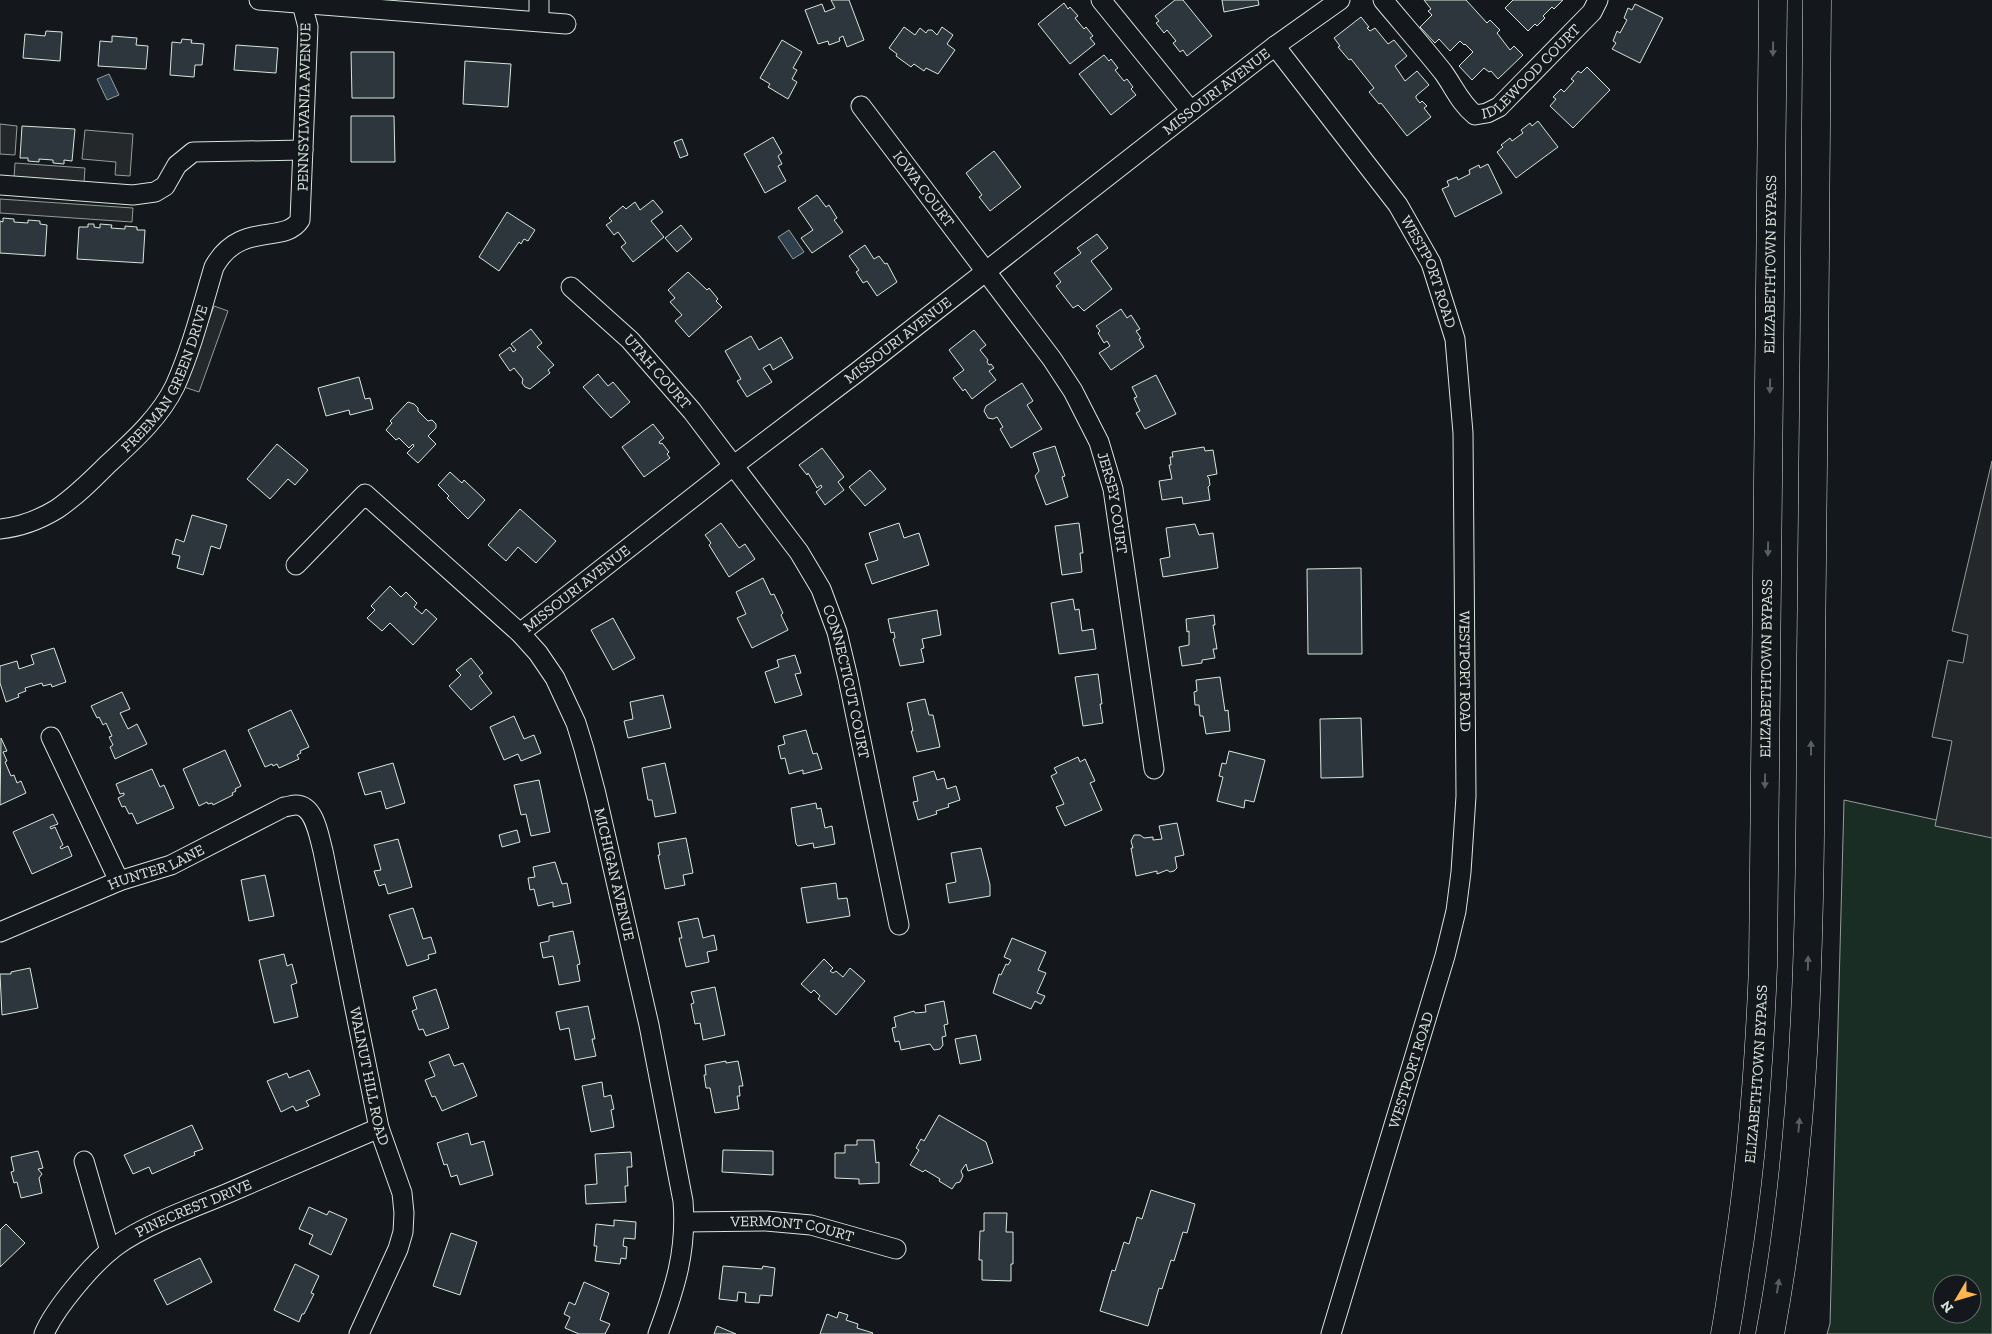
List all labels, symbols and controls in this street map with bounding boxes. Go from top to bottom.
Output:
street label: IDLEWOOD COURT [1480,20,1584,123]
street label: PENNSYLVANIA AVENUE [294,23,314,191]
one-way arrow [1768,41,1776,57]
street label: MISSOURI AVENUE [1159,44,1274,139]
street label: IOWA COURT [889,147,958,231]
street label: ELIZABETHTOWN BYPASS [1760,175,1780,354]
street label: WESTPORT ROAD [1397,212,1460,330]
street label: MISSOURI AVENUE [841,293,955,388]
street label: FREEMAN GREEN DRIVE [117,303,212,456]
street label: UTAH COURT [620,330,695,413]
one-way arrow [1766,378,1774,394]
street label: JERSEY COURT [1093,450,1131,555]
street label: MISSOURI AVENUE [520,541,634,636]
one-way arrow [1764,541,1772,557]
street label: ELIZABETHTOWN BYPASS [1756,579,1776,758]
street label: CONNECTICUT COURT [819,602,873,760]
street label: WESTPORT ROAD [1455,611,1474,732]
one-way arrow [1807,739,1815,755]
one-way arrow [1761,773,1769,789]
street label: MICHIGAN AVENUE [590,806,638,942]
street label: HUNTER LANE [105,840,207,894]
one-way arrow [1804,954,1812,970]
street label: ELIZABETHTOWN BYPASS [1741,984,1771,1164]
street label: WALNUT HILL ROAD [346,1005,393,1148]
street label: WESTPORT ROAD [1385,1010,1437,1130]
one-way arrow [1795,1117,1803,1133]
street label: PINECREST DRIVE [132,1175,254,1241]
street label: VERMONT COURT [729,1212,856,1246]
north arrow [1932,1274,1982,1324]
one-way arrow [1774,1278,1782,1294]
text: N [1937,1297,1957,1316]

